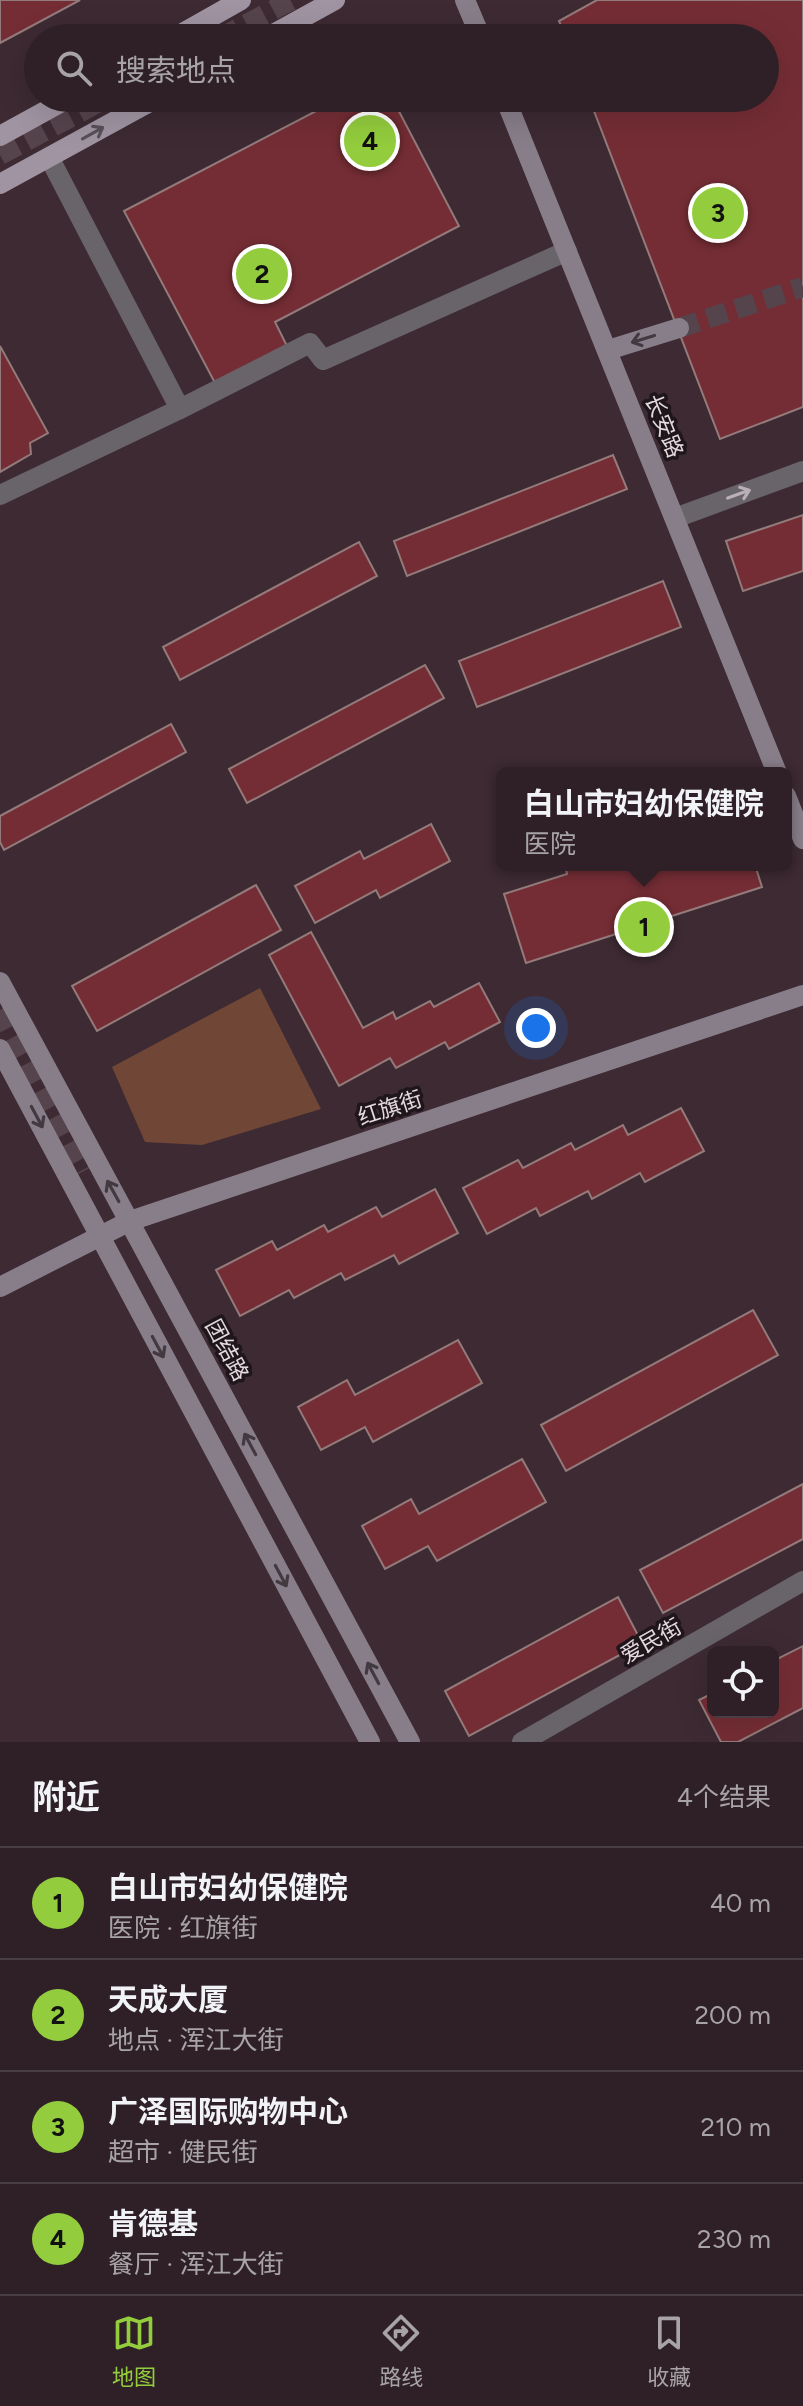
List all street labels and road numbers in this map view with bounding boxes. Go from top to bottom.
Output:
street label: 长安路 [639,390,689,462]
street label: 红旗街 [354,1085,426,1131]
street label: 团结路 [200,1315,254,1385]
street label: 爱民街 [616,1613,686,1669]

